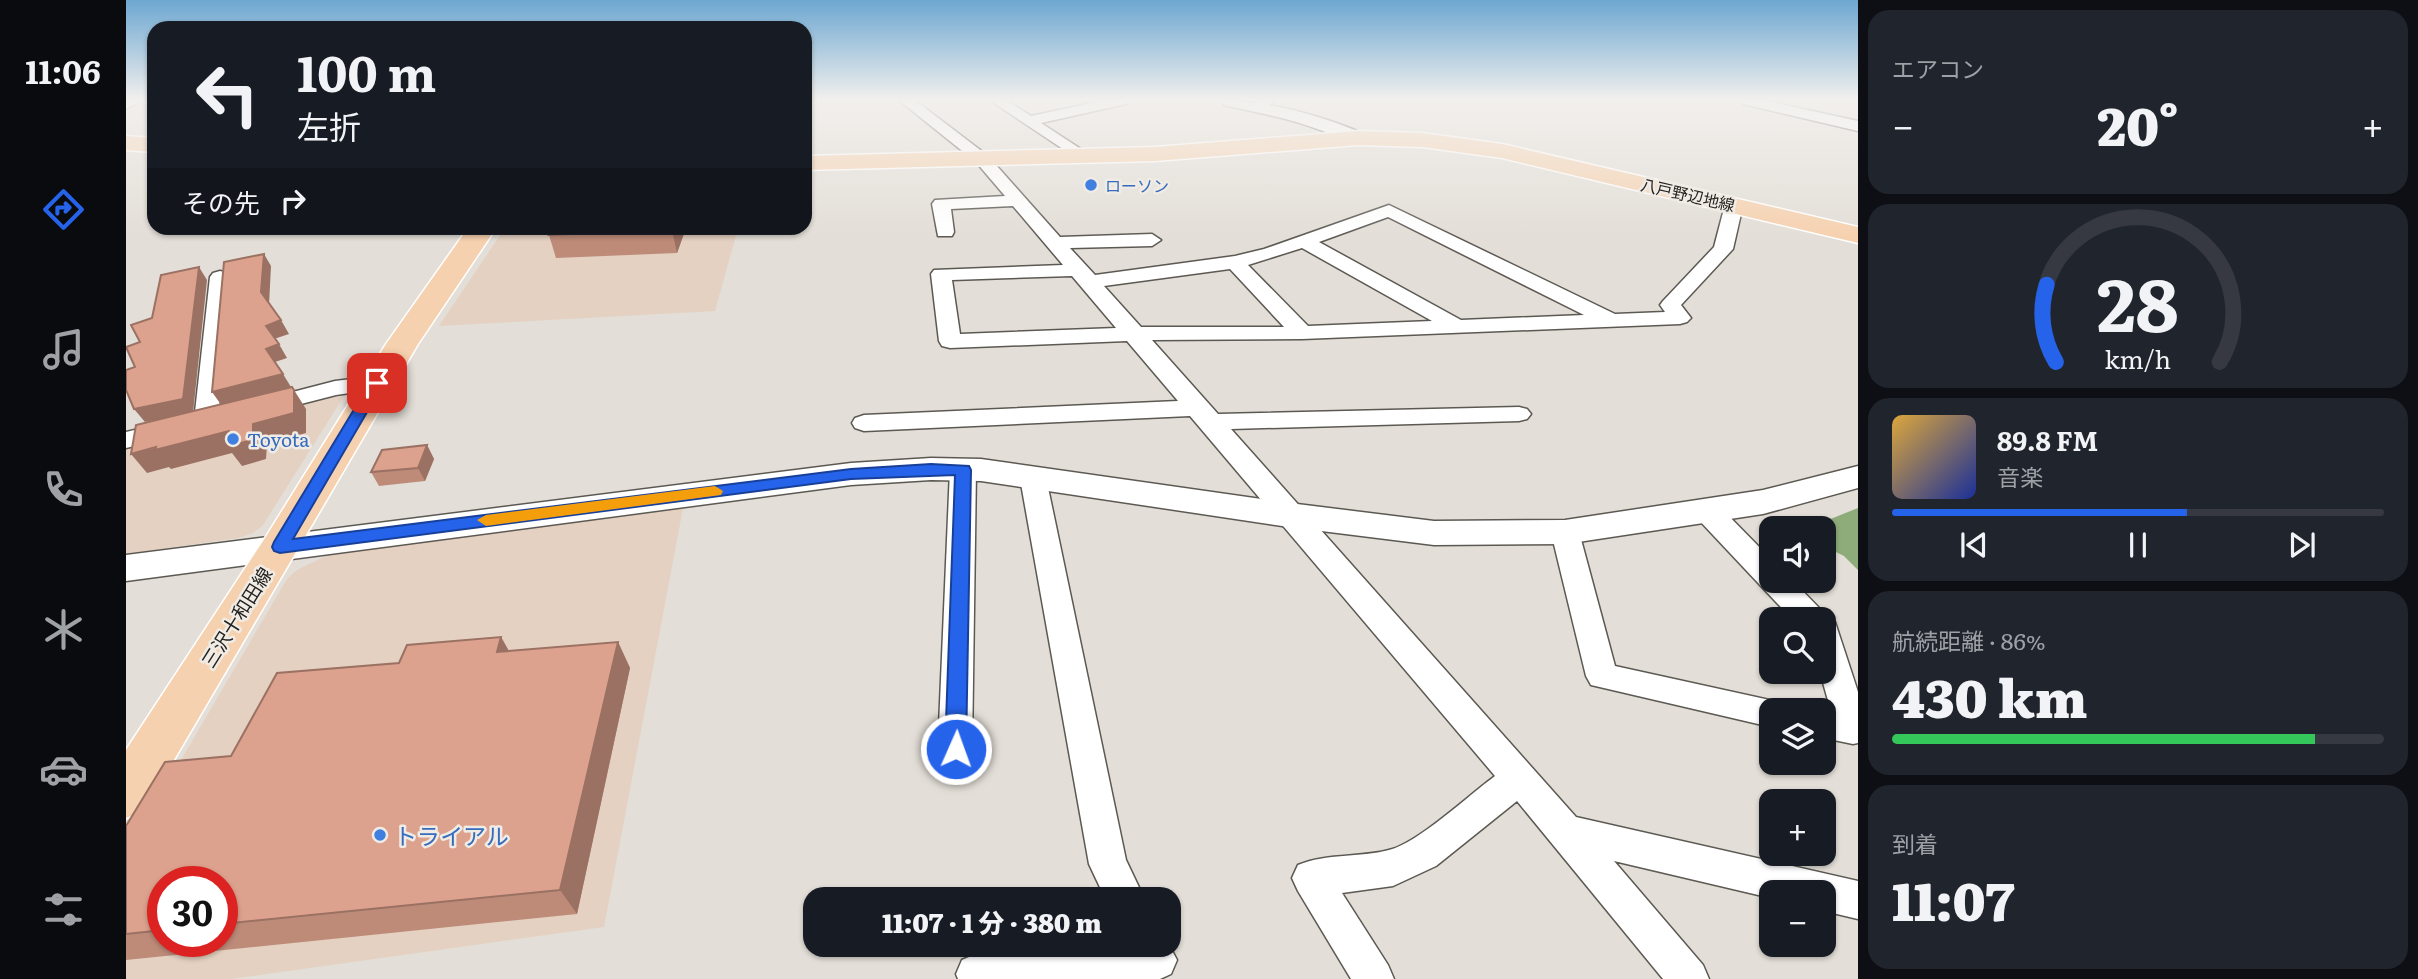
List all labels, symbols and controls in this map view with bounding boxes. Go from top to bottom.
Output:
text: 100 m [297,34,436,107]
text: 11:06 [25,46,101,94]
icon: left [182,49,273,140]
text: エアコン [1892,51,1984,85]
text: 20° [2097,85,2179,162]
text: − [1892,95,1914,152]
text: + [2362,95,2384,152]
text: 左折 [297,101,361,149]
street label: 八戸野辺地線 [1639,172,1737,216]
place label: ローソン [1105,173,1169,197]
marker: ローソン [1083,177,1099,193]
text: その先 [182,182,260,221]
icon: right [274,182,312,220]
icon: directions [39,185,88,234]
text: 28 [2097,246,2179,354]
icon: music [39,325,88,374]
text: km/h [2105,339,2171,376]
pin [347,353,407,413]
icon: arrive [358,364,396,402]
text: 89.8 FM [1997,420,2098,459]
place label: Toyota [247,425,310,453]
marker: Toyota [225,431,241,447]
text: 音楽 [1997,459,2043,493]
icon: phone [39,465,88,514]
map controls [1759,516,1836,957]
button: sound [1759,516,1836,593]
icon: previous [1955,526,1993,564]
icon: pause [2119,526,2157,564]
icon: next [2283,526,2321,564]
street label: 三沢十和田線 [194,561,278,673]
icon: climate [39,605,88,654]
button: search [1759,607,1836,684]
text: 航続距離 · 86% [1892,623,2045,657]
text: 430 km [1892,657,2087,734]
button: layers [1759,698,1836,775]
position arrow [919,712,993,786]
icon: car [39,745,88,794]
button: + [1759,789,1836,866]
place label: トライアル [394,818,509,852]
text: 到着 [1892,826,1938,860]
marker: トライアル [372,827,388,843]
text: 11:07 [1892,860,2014,937]
speed limit sign: 30 [147,866,238,957]
button: − [1759,880,1836,957]
icon: filters [39,885,88,934]
text: 11:07 · 1 分 · 380 m [882,902,1102,941]

